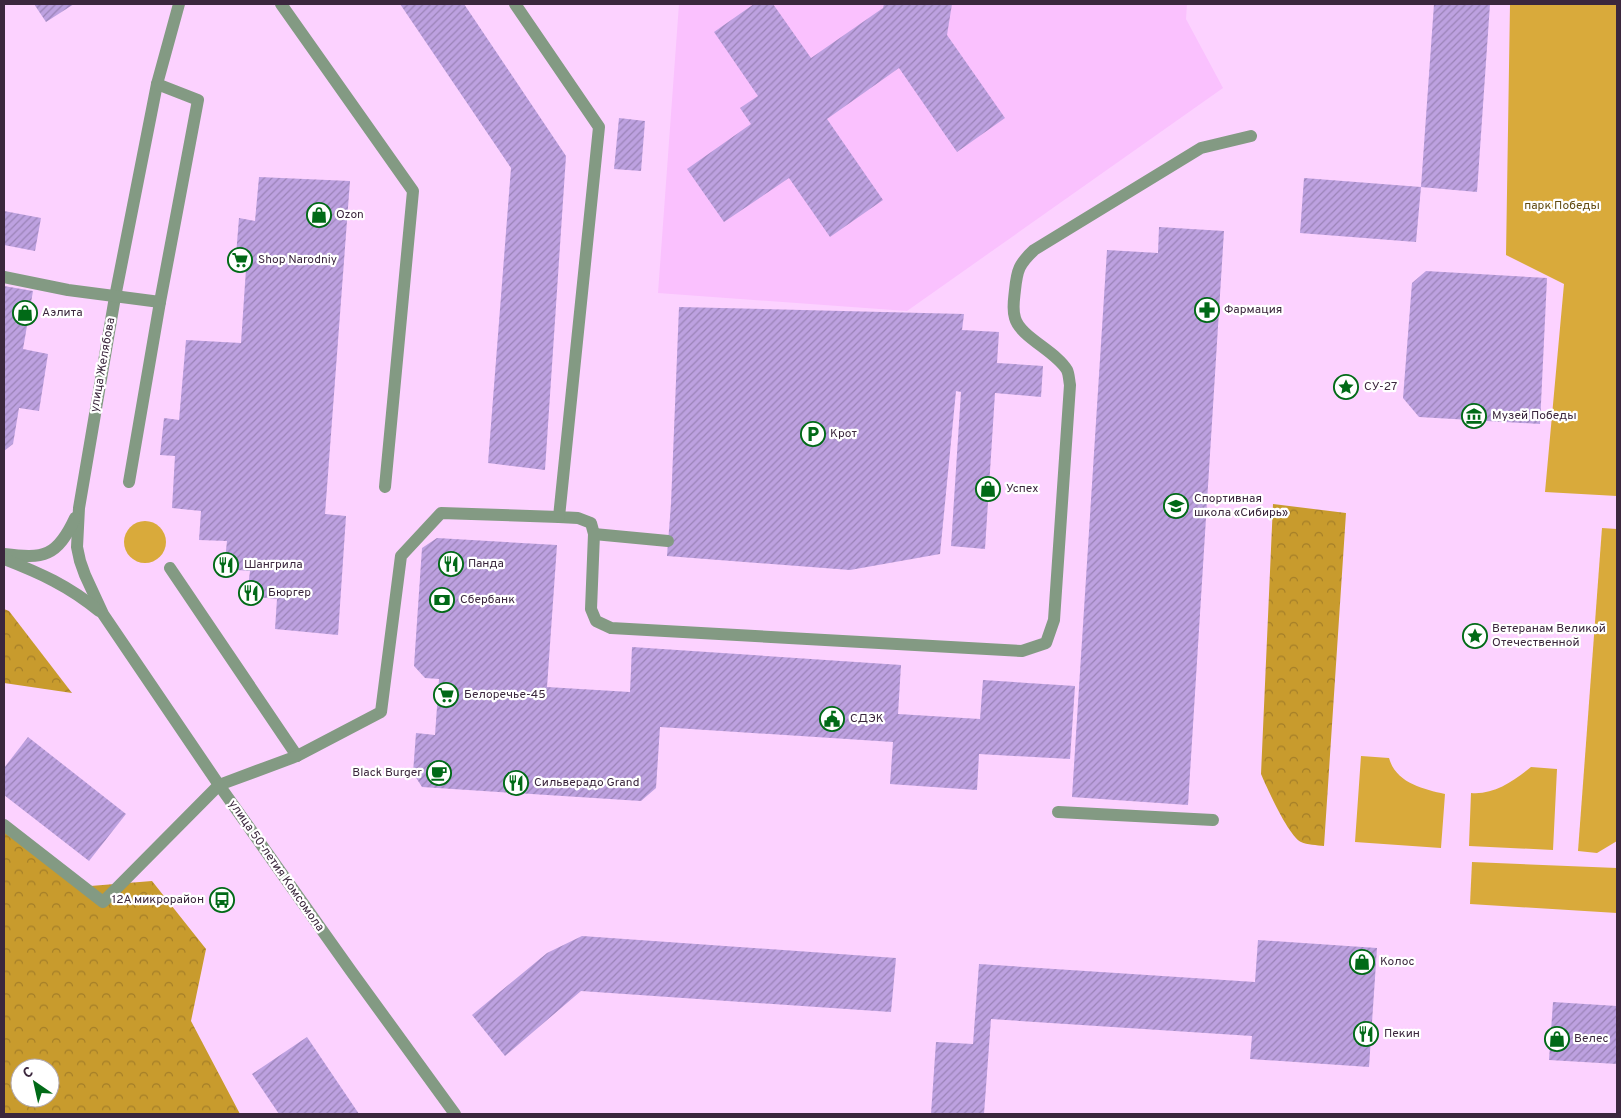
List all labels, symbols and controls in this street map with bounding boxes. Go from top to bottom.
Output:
park label: парк Победы [1524,198,1600,214]
shop icon: Ozon [306,202,332,228]
place label: Ozon [336,207,364,223]
supermarket icon: Shop Narodniy [227,247,253,273]
place label: Shop Narodniy [258,252,337,268]
pharmacy icon: Фармация [1194,297,1220,323]
shop icon: Аэлита [12,300,38,326]
place label: Фармация [1224,302,1282,318]
place label: Аэлита [42,305,83,321]
street label: улица Желябова [87,316,119,414]
place icon: СУ-27 [1333,374,1359,400]
place label: СУ-27 [1364,379,1397,395]
museum icon: Музей Победы [1461,403,1487,429]
place label: Музей Победы [1492,408,1577,424]
parking icon: Крот [800,421,826,447]
place label: Крот [830,426,858,442]
shop icon: Успех [975,476,1001,502]
place label: Успех [1006,481,1038,497]
place label: Спортивная школа «Сибирь» [1194,491,1288,521]
school or university icon: Спортивная школа «Сибирь» [1163,493,1189,519]
restaurant icon: Панда [438,551,464,577]
restaurant icon: Шангрила [213,552,239,578]
place label: Панда [468,556,504,572]
place label: Шангрила [244,557,303,573]
restaurant icon: Бюргер [238,580,264,606]
place label: Бюргер [268,585,311,601]
bank icon: Сбербанк [429,587,455,613]
place label: Сбербанк [460,592,515,608]
place label: Ветеранам Великой Отечественной [1492,621,1606,651]
place icon: Ветеранам Великой Отечественной [1462,623,1488,649]
supermarket icon: Белоречье-45 [433,682,459,708]
place label: Белоречье-45 [464,687,546,703]
public building icon: СДЭК [819,706,845,732]
place label: СДЭК [850,711,884,727]
cafe icon: Black Burger [426,760,452,786]
place label: Black Burger [352,765,422,781]
restaurant icon: Сильверадо Grand [503,770,529,796]
place label: Сильверадо Grand [534,775,639,791]
street label: улица 50-летия Комсомола [224,797,328,935]
bus stop icon: 12А микрорайон [209,887,235,913]
place label: 12А микрорайон [112,892,204,908]
shop icon: Колос [1349,949,1375,975]
place label: Колос [1380,954,1415,970]
restaurant icon: Пекин [1353,1021,1379,1047]
place label: Пекин [1384,1026,1420,1042]
shop icon: Велес [1544,1026,1570,1052]
place label: Велес [1574,1031,1608,1047]
north arrow [10,1058,60,1108]
text: С [20,1064,37,1083]

